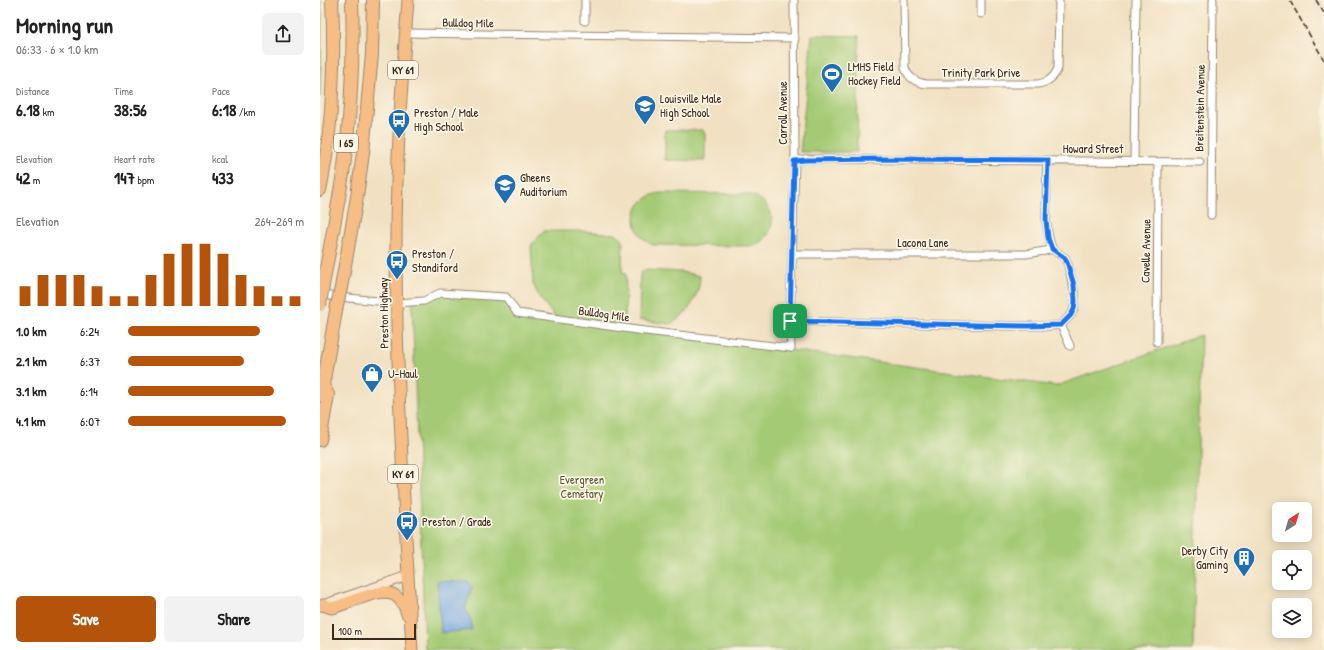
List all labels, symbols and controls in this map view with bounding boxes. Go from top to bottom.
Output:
text: Morning run [16,10,113,40]
button: share [262,13,304,55]
street label: Bulldog Mile [442,14,494,31]
text: 06:33 · 6 × 1.0 km [16,40,98,58]
place label: LMHS Field Hockey Field [848,58,901,89]
road number: KY 61 [388,61,418,79]
sports icon: LMHS Field Hockey Field [819,61,845,94]
street label: Trinity Park Drive [942,64,1020,81]
street label: Breitenstein Avenue [1190,64,1209,152]
street label: Carroll Avenue [774,81,791,145]
text: Distance [16,84,50,98]
text: Time [114,84,133,98]
text: Pace [212,84,230,98]
place label: Louisville Male High School [660,90,722,121]
school or university icon: Louisville Male High School [632,93,658,126]
text: 6.18 [16,98,40,121]
text: 38:56 [114,98,147,121]
text: 6:18 [212,98,236,121]
place label: Preston / Male High School [414,104,479,135]
text: km [40,105,55,119]
text: /km [236,105,256,119]
bus stop icon: Preston / Male High School [386,107,412,140]
road number: I 65 [334,134,358,152]
street label: Howard Street [1063,140,1124,157]
text: Elevation [16,152,53,166]
text: Heart rate [114,152,155,166]
text: kcal [212,152,228,166]
text: 42 [16,166,30,189]
text: 147 [114,166,135,189]
text: 433 [212,166,234,189]
place label: Gheens Auditorium [520,169,567,200]
school or university icon: Gheens Auditorium [492,172,518,205]
text: m [30,173,40,187]
text: bpm [135,173,154,187]
text: Elevation [16,212,59,230]
text: 264–269 m [255,212,304,230]
street label: Cavelle Avenue [1136,219,1155,283]
street label: Lacona Lane [898,234,949,251]
place label: Preston / Standiford [412,245,458,276]
bus stop icon: Preston / Standiford [384,248,410,281]
street label: Preston Highway [374,277,393,349]
street label: Bulldog Mile [577,302,631,326]
pin [773,304,807,338]
icon: arrive [779,310,801,332]
text: 1.0 km [16,322,47,340]
text: 6:24 [80,322,99,340]
text: 2.1 km [16,352,47,370]
text: 6:37 [80,352,100,370]
shop icon: U-Haul [359,361,385,394]
place label: U-Haul [388,365,419,382]
text: 3.1 km [16,382,47,400]
text: 6:14 [80,382,98,400]
text: 4.1 km [16,412,46,430]
text: 6:07 [80,412,100,430]
road number: KY 61 [388,465,418,483]
park label: Evergreen Cemetary [560,471,604,502]
north arrow [1272,502,1312,542]
map controls [1272,502,1312,638]
bus stop icon: Preston / Grade [394,509,420,542]
place label: Preston / Grade [422,513,492,530]
place label: Derby City Gaming [1182,542,1228,573]
building icon: Derby City Gaming [1231,545,1257,578]
button: locate [1272,550,1312,590]
button: Save [16,596,156,642]
button: Share [164,596,304,642]
button: layers [1272,598,1312,638]
scale bar [332,622,416,641]
text: 100 m [338,624,362,638]

